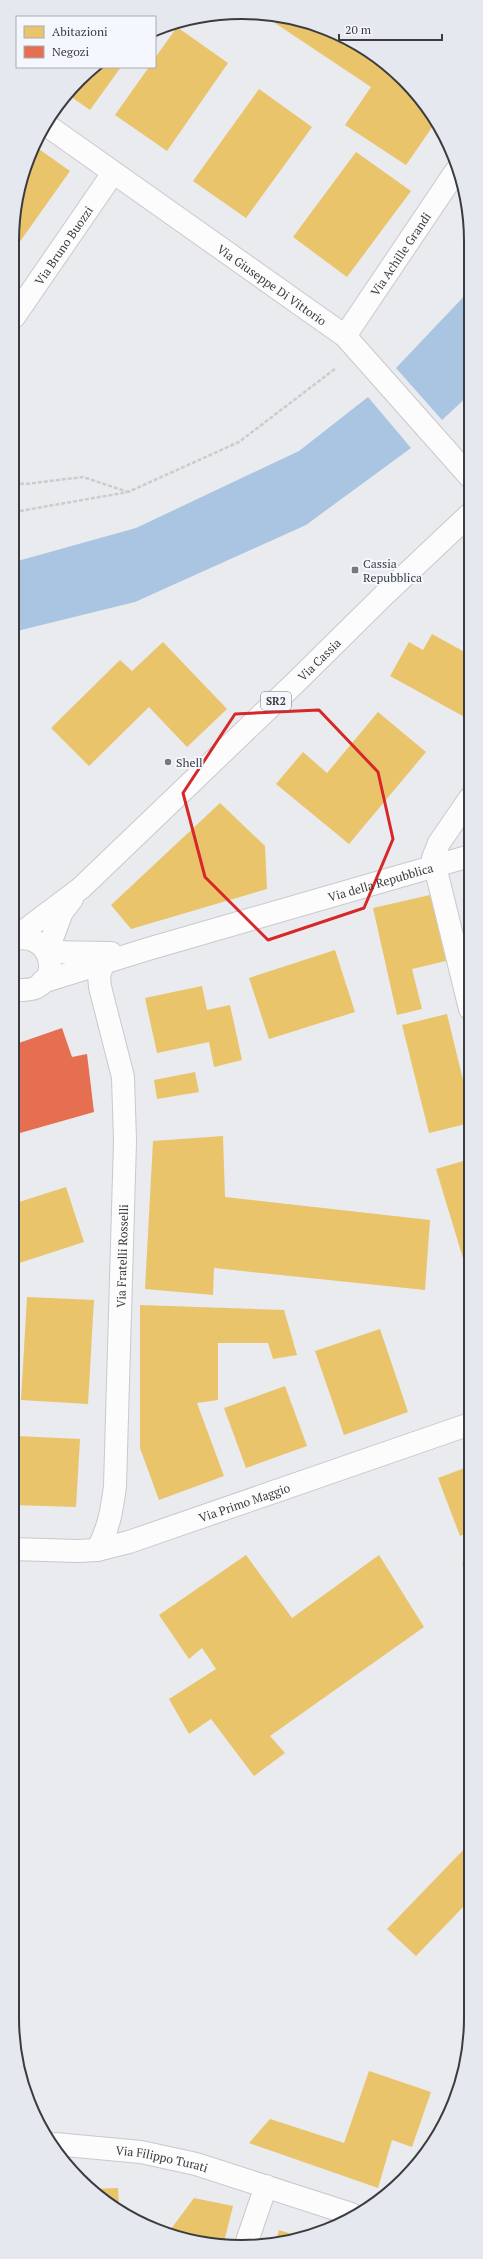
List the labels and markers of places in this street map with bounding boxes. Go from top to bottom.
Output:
place label: Cassia Repubblica [363,556,422,585]
marker: Cassia Repubblica [350,565,360,575]
place label: Shell [176,755,203,770]
marker: Shell [163,757,173,767]

